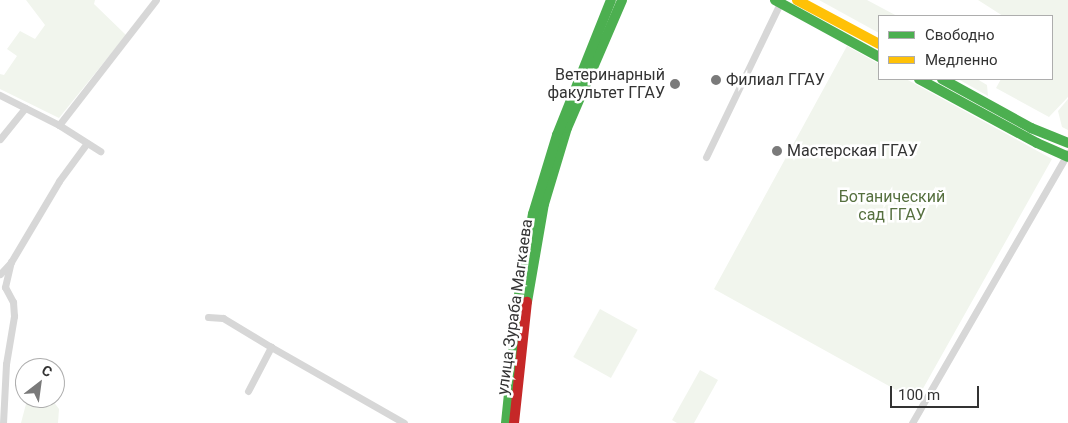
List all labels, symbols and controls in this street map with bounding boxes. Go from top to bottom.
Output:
legend [878,15,1053,80]
text: Свободно [925,26,994,44]
text: Медленно [925,51,998,69]
place label: Ветеринарный факультет ГГАУ [547,65,665,103]
place label: Филиал ГГАУ [726,70,825,90]
marker: Филиал ГГАУ [710,74,722,86]
marker: Ветеринарный факультет ГГАУ [669,78,681,90]
place label: Мастерская ГГАУ [787,141,918,161]
marker: Мастерская ГГАУ [771,145,783,157]
park label: Ботанический сад ГГАУ [839,187,945,225]
street label: улица Зураба Магкаева [493,218,537,396]
north arrow [15,358,65,408]
text: С [39,362,55,380]
scale bar [893,376,982,408]
text: 100 m [898,386,940,404]

